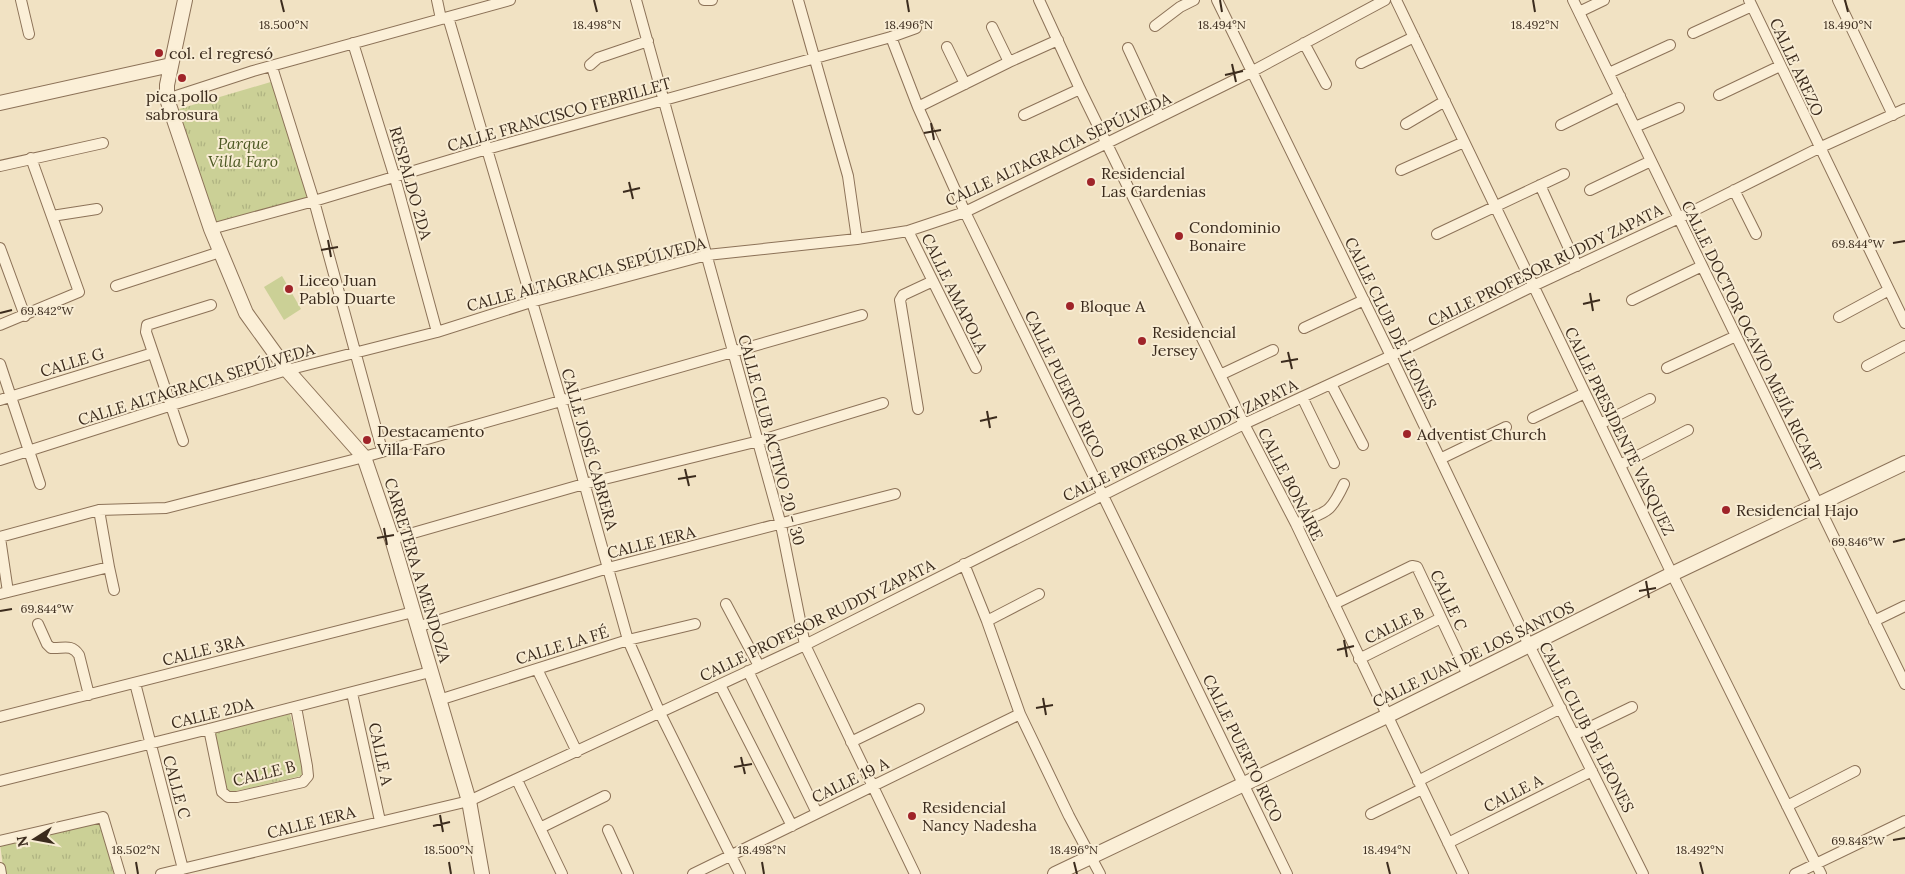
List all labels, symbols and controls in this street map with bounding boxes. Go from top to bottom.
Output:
street label: CALLE AREZO [1766,15,1828,119]
text: 18.500°N [259,17,309,32]
text: 18.498°N [573,17,621,32]
text: 18.496°N [885,17,933,32]
text: 18.494°N [1198,17,1246,32]
text: 18.492°N [1511,17,1559,32]
text: 18.490°N [1824,17,1872,32]
place label: col. el regresó [169,43,273,63]
marker: col. el regresó [153,47,165,59]
marker: pica pollo sabrosura [176,72,188,84]
street label: CALLE FRANCISCO FEBRILLET [445,72,673,156]
place label: pica pollo sabrosura [145,86,219,124]
street label: CALLE ALTAGRACIA SEPÚLVEDA [942,87,1175,210]
street label: RESPALDO 2DA [385,124,437,243]
park label: Parque Villa Faro [208,133,278,171]
place label: Residencial Las Gardenias [1101,163,1206,201]
marker: Residencial Las Gardenias [1085,176,1097,188]
street label: CALLE DOCTOR OCAVIO MEJÍA RICART [1677,197,1827,475]
street label: CALLE PROFESOR RUDDY ZAPATA [1424,199,1667,331]
place label: Condominio Bonaire [1189,217,1281,255]
street label: CALLE AMAPOLA [917,230,993,357]
marker: Condominio Bonaire [1173,230,1185,242]
street label: CALLE ALTAGRACIA SEPÚLVEDA [464,232,709,316]
street label: CALLE CLUB DE LEONES [1341,234,1441,412]
text: 69.844°W [1831,236,1886,251]
place label: Liceo Juan Pablo Duarte [299,270,396,308]
marker: Liceo Juan Pablo Duarte [283,283,295,295]
place label: Bloque A [1080,296,1146,316]
marker: Bloque A [1064,300,1076,312]
text: 69.842°W [20,303,75,318]
street label: CALLE PUERTO RICO [1021,307,1109,461]
place label: Residencial Jersey [1151,322,1236,360]
street label: CALLE PRESIDENTE VASQUEZ [1561,324,1679,538]
street label: CALLE CLUB ACTIVO 20 - 30 [734,332,810,548]
marker: Residencial Jersey [1136,335,1148,347]
street label: CALLE ALTAGRACIA SEPÚLVEDA [75,338,318,430]
street label: CALLE G [38,343,106,381]
street label: CALLE JOSÉ CABRERA [557,366,623,533]
street label: CALLE PROFESOR RUDDY ZAPATA [1059,374,1302,506]
place label: Destacamento Villa Faro [376,421,484,459]
street label: CALLE BONAIRE [1254,424,1328,544]
place label: Adventist Church [1416,424,1547,444]
marker: Adventist Church [1401,428,1413,440]
marker: Destacamento Villa Faro [361,434,373,446]
street label: CARRETERA A MENDOZA [380,475,456,666]
place label: Residencial Hajo [1736,500,1858,520]
marker: Residencial Hajo [1720,504,1732,516]
street label: CALLE 1ERA [605,521,698,563]
text: 69.846°W [1831,534,1886,549]
street label: CALLE PROFESOR RUDDY ZAPATA [696,554,939,686]
street label: CALLE C [1426,566,1472,634]
street label: CALLE JUAN DE LOS SANTOS [1369,596,1577,712]
text: 69.844°W [20,601,75,616]
street label: CALLE B [1361,602,1427,648]
street label: CALLE LA FÉ [513,621,611,669]
street label: CALLE 3RA [160,630,247,670]
street label: CALLE CLUB DE LEONES [1535,638,1639,816]
street label: CALLE PUERTO RICO [1199,671,1287,825]
street label: CALLE 2DA [169,693,256,733]
street label: CALLE A [365,721,398,788]
street label: CALLE 19 A [808,752,893,807]
street label: CALLE C [159,753,195,821]
street label: CALLE B [231,756,297,790]
street label: CALLE A [1480,769,1547,816]
place label: Residencial Nancy Nadesha [922,797,1037,835]
street label: CALLE 1ERA [265,801,358,843]
marker: Residencial Nancy Nadesha [906,810,918,822]
north arrow [10,814,60,864]
text: 69.848°W [1831,833,1886,848]
text: N [12,834,32,849]
text: 18.502°N [112,842,160,857]
text: 18.500°N [424,842,474,857]
text: 18.498°N [738,842,786,857]
text: 18.496°N [1050,842,1098,857]
text: 18.494°N [1363,842,1411,857]
text: 18.492°N [1676,842,1724,857]

